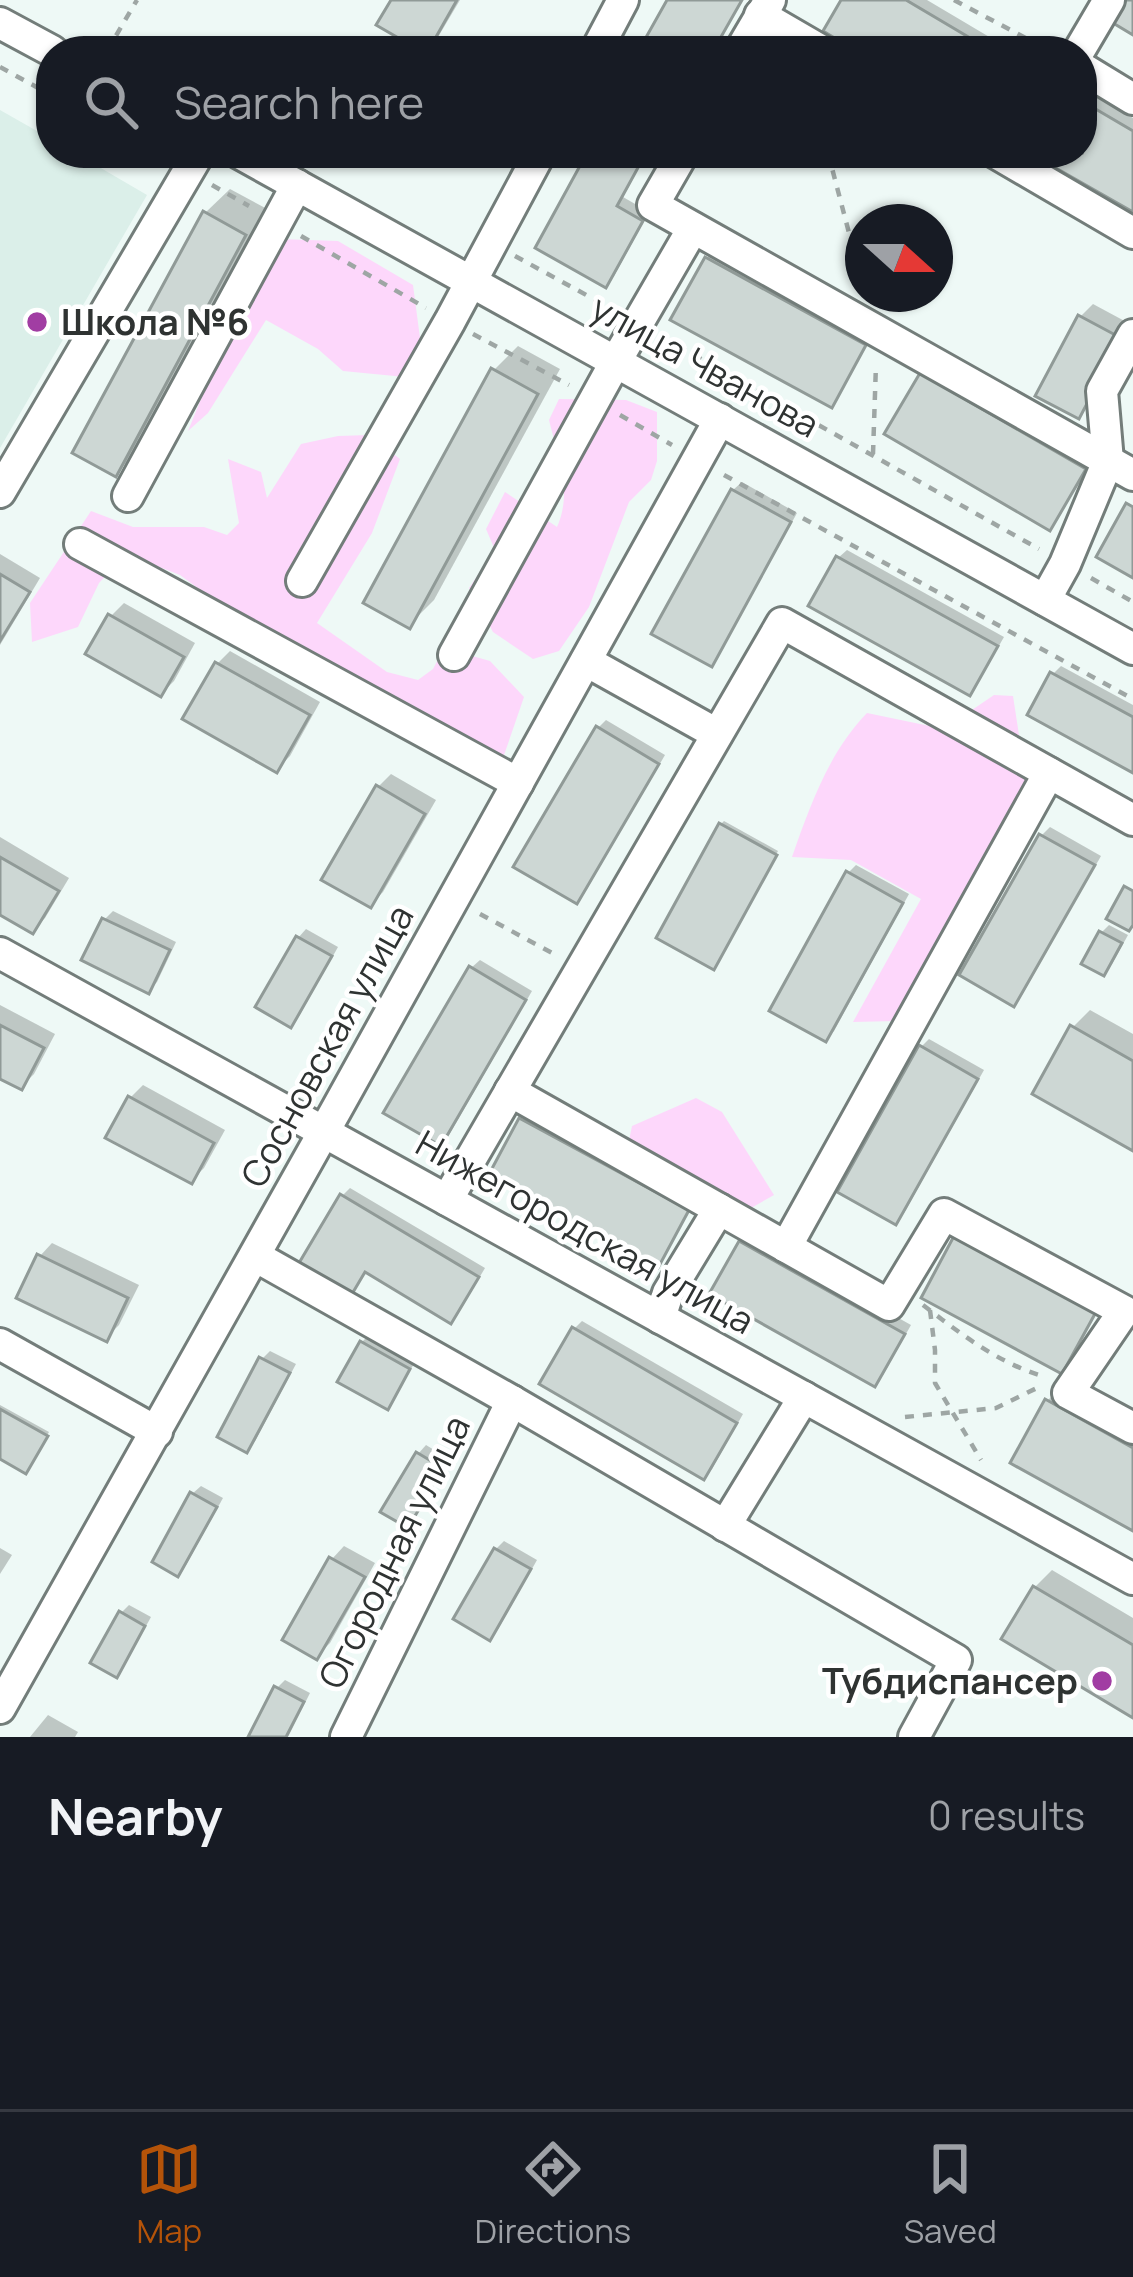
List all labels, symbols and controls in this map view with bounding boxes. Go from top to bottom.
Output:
search box [36,36,1097,168]
icon: search [78,69,144,135]
text: Search here [174,71,424,133]
north arrow [845,204,953,312]
street label: улица Чванова [583,283,828,448]
place label: Школа №6 [61,297,249,346]
marker: Школа №6 [24,309,50,335]
street label: Сосновская улица [229,896,424,1196]
street label: Нижегородская улица [408,1118,763,1345]
street label: Огородная улица [306,1407,481,1696]
place label: Тубдиспансер [822,1656,1078,1705]
marker: Тубдиспансер [1089,1668,1115,1694]
text: Nearby [48,1781,223,1850]
text: 0 results [928,1788,1085,1842]
tab: Map [136,2136,202,2253]
tab: Directions [475,2136,631,2253]
tab: Saved [904,2136,997,2253]

